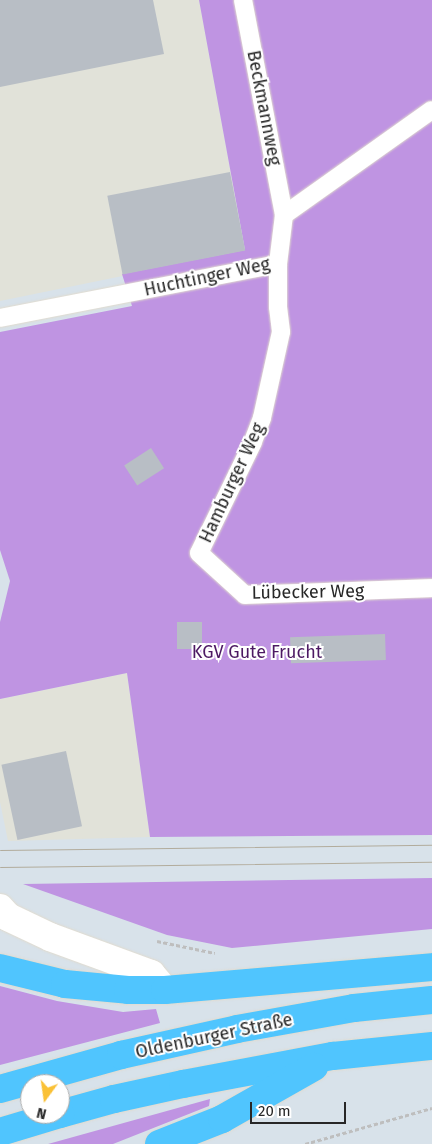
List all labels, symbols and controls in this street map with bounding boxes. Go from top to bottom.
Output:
street label: Beckmannweg [242,49,286,167]
street label: Huchtinger Weg [142,253,272,301]
street label: Hamburger Weg [195,420,269,546]
street label: Lübecker Weg [251,580,365,604]
park label: KGV Gute Frucht [192,641,322,663]
street label: Oldenburger Straße [133,1009,295,1063]
north arrow [20,1074,70,1124]
scale bar [252,1092,348,1124]
text: 20 m [258,1102,291,1120]
text: N [35,1104,48,1122]

